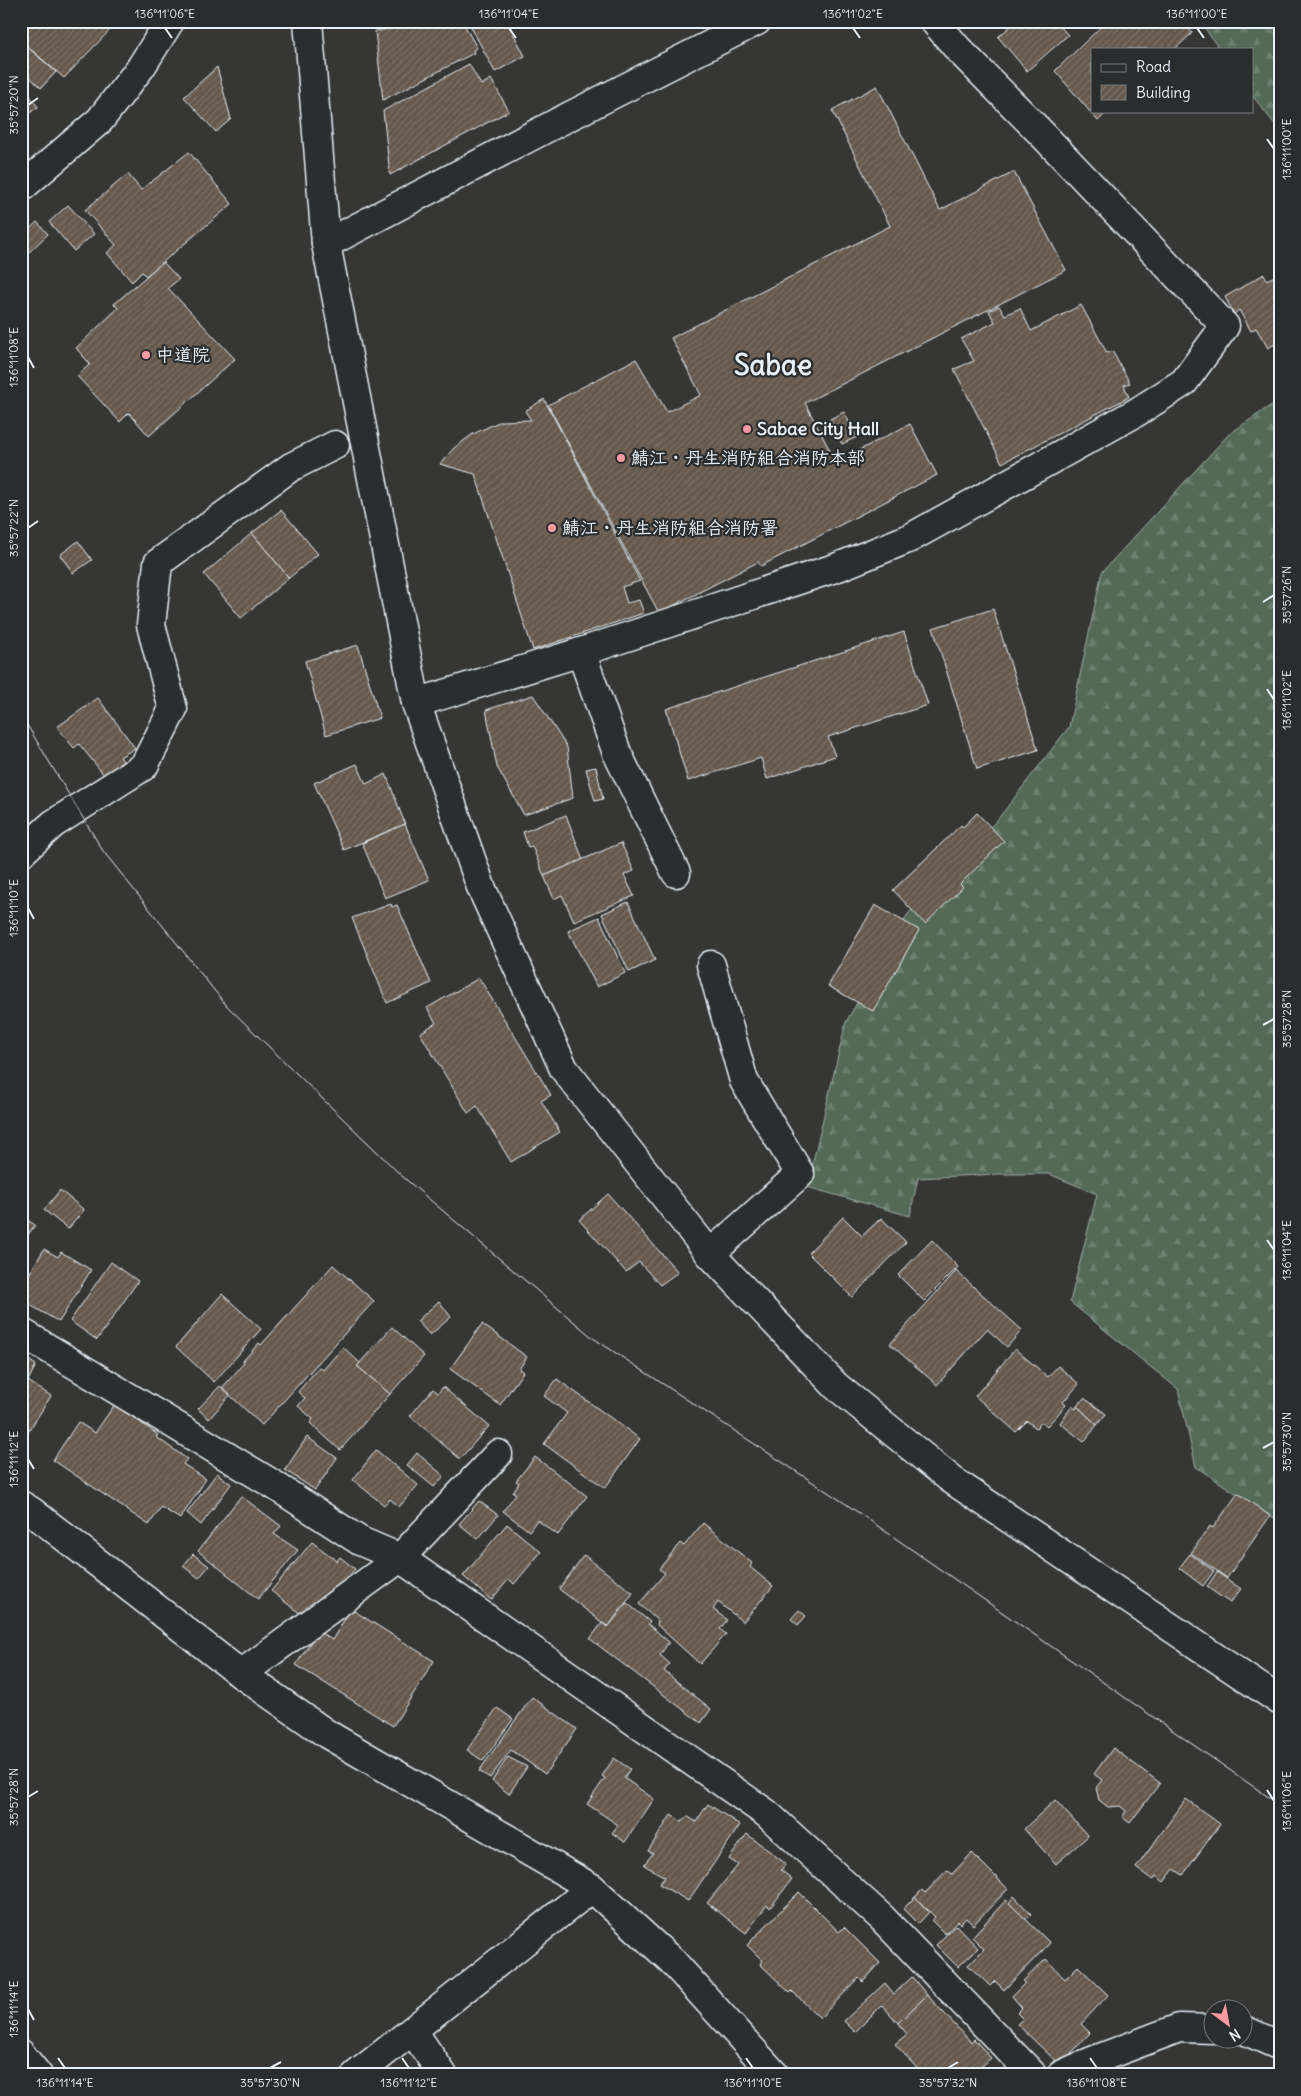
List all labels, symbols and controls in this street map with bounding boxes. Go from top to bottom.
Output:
text: 136°11'06"E [135,6,195,21]
text: 136°11'04"E [479,6,539,21]
text: 136°11'02"E [823,6,883,21]
text: 136°11'00"E [1166,6,1228,21]
legend [1091,48,1254,112]
text: Road [1136,57,1171,76]
text: 35°57'20"N [6,75,21,135]
text: Building [1136,83,1191,102]
text: 136°11'00"E [1279,118,1294,180]
text: 136°11'08"E [6,327,21,387]
place label: 中道院 [156,343,210,366]
district label: Sabae [734,347,812,383]
marker: 中道院 [140,349,152,361]
place label: Sabae City Hall [757,417,879,440]
marker: Sabae City Hall [741,423,753,435]
place label: 鯖江・丹生消防組合消防本部 [631,446,865,469]
marker: 鯖江・丹生消防組合消防本部 [615,452,627,464]
text: 35°57'22"N [6,499,21,557]
place label: 鯖江・丹生消防組合消防署 [562,516,778,539]
marker: 鯖江・丹生消防組合消防署 [546,522,558,534]
text: 35°57'26"N [1279,566,1294,624]
text: 136°11'02"E [1279,670,1294,730]
text: 136°11'10"E [6,879,21,937]
text: 35°57'28"N [1279,990,1294,1048]
text: 136°11'04"E [1279,1220,1294,1280]
text: 35°57'30"N [1279,1412,1294,1472]
text: 136°11'12"E [6,1431,21,1487]
text: 35°57'28"N [6,1768,21,1826]
text: 136°11'06"E [1279,1771,1294,1831]
text: 136°11'14"E [6,1980,21,2038]
north arrow [1204,1998,1254,2048]
text: N [1226,2025,1244,2045]
text: 136°11'14"E [36,2075,94,2090]
text: 35°57'30"N [240,2075,300,2090]
text: 136°11'12"E [381,2075,437,2090]
text: 136°11'10"E [724,2075,782,2090]
text: 35°57'32"N [919,2075,977,2090]
text: 136°11'08"E [1067,2075,1127,2090]

